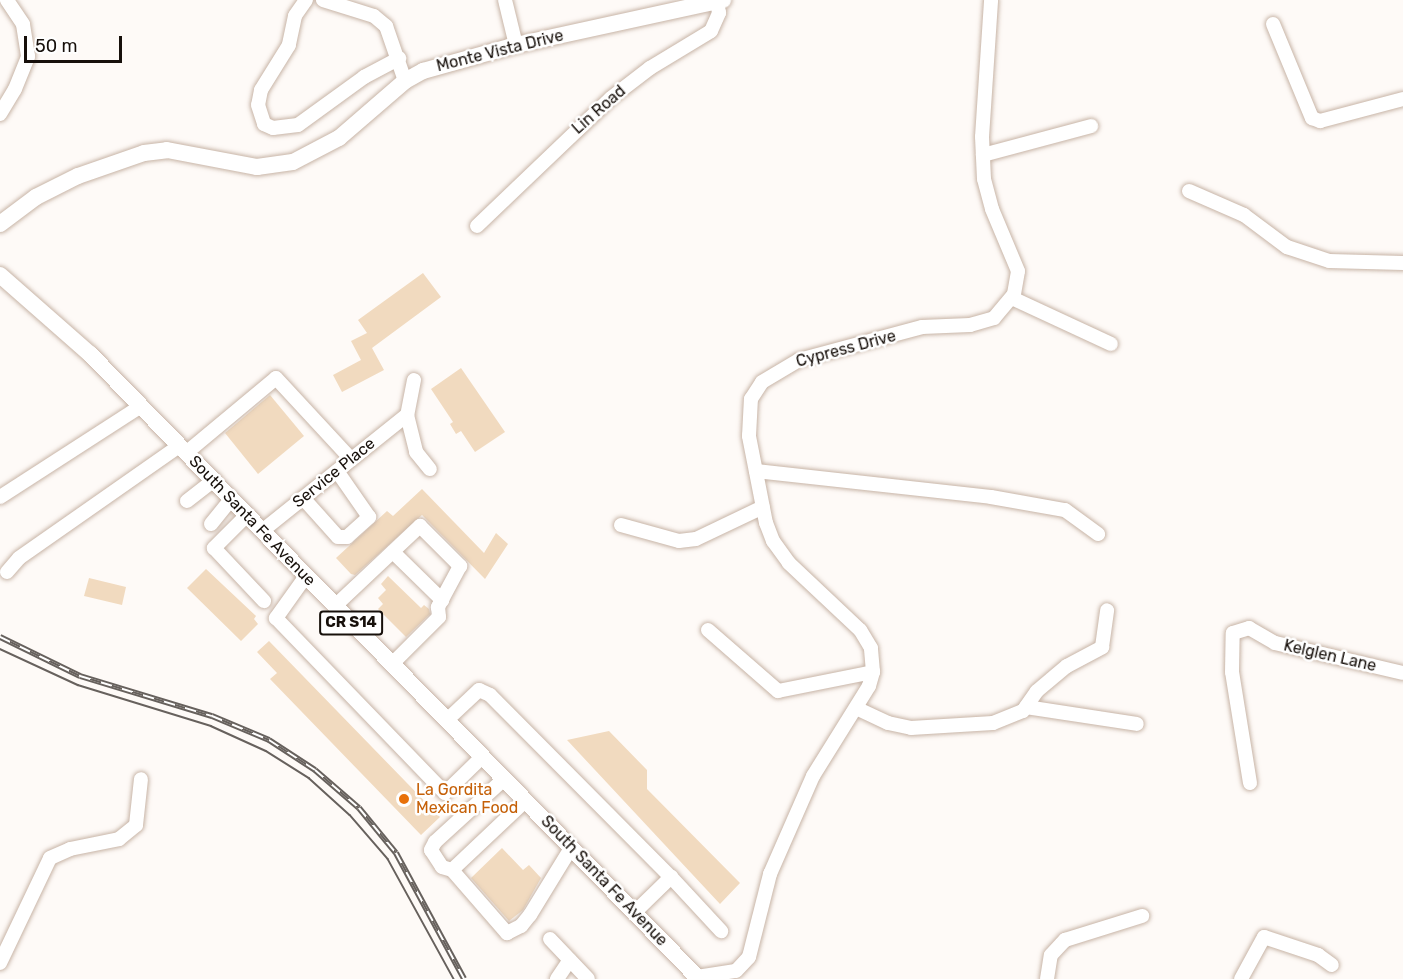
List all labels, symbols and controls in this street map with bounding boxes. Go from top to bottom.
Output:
scale bar [27,24,124,62]
street label: Monte Vista Drive [434,26,566,76]
text: 50 m [35,35,78,57]
street label: Lin Road [568,82,630,138]
street label: Cypress Drive [794,326,898,372]
street label: Service Place [289,434,379,512]
street label: South Santa Fe Avenue [185,452,319,590]
road number: CR S14 [318,611,384,635]
street label: Kelglen Lane [1282,636,1378,676]
place label: La Gordita Mexican Food [416,780,518,818]
marker: La Gordita Mexican Food [397,792,411,806]
street label: South Santa Fe Avenue [537,812,671,950]

